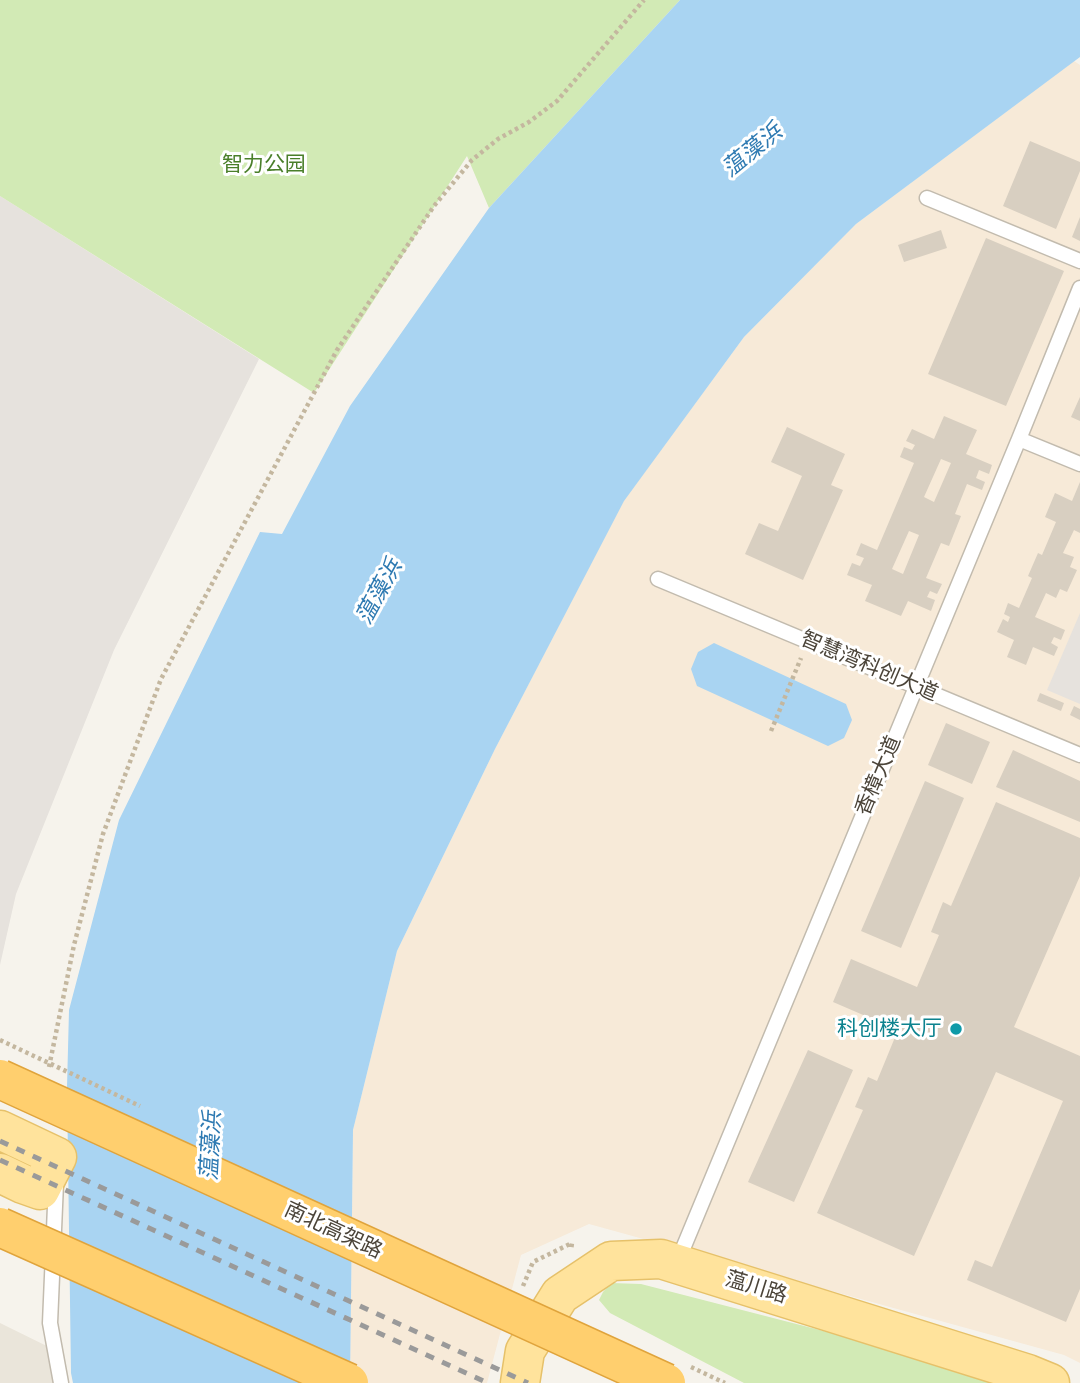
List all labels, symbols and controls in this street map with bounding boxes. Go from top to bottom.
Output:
water label: 蕰藻浜 [718,119,788,183]
park label: 智力公园 [222,152,306,178]
water label: 蕰藻浜 [351,555,409,629]
street label: 智慧湾科创大道 [796,627,942,707]
street label: 香樟大道 [851,732,907,820]
place label: 科创楼大厅 [837,1016,942,1042]
marker: 科创楼大厅 [948,1021,964,1037]
water label: 蕰藻浜 [196,1111,228,1181]
street label: 南北高架路 [280,1197,386,1265]
street label: 蕰川路 [722,1267,790,1309]

